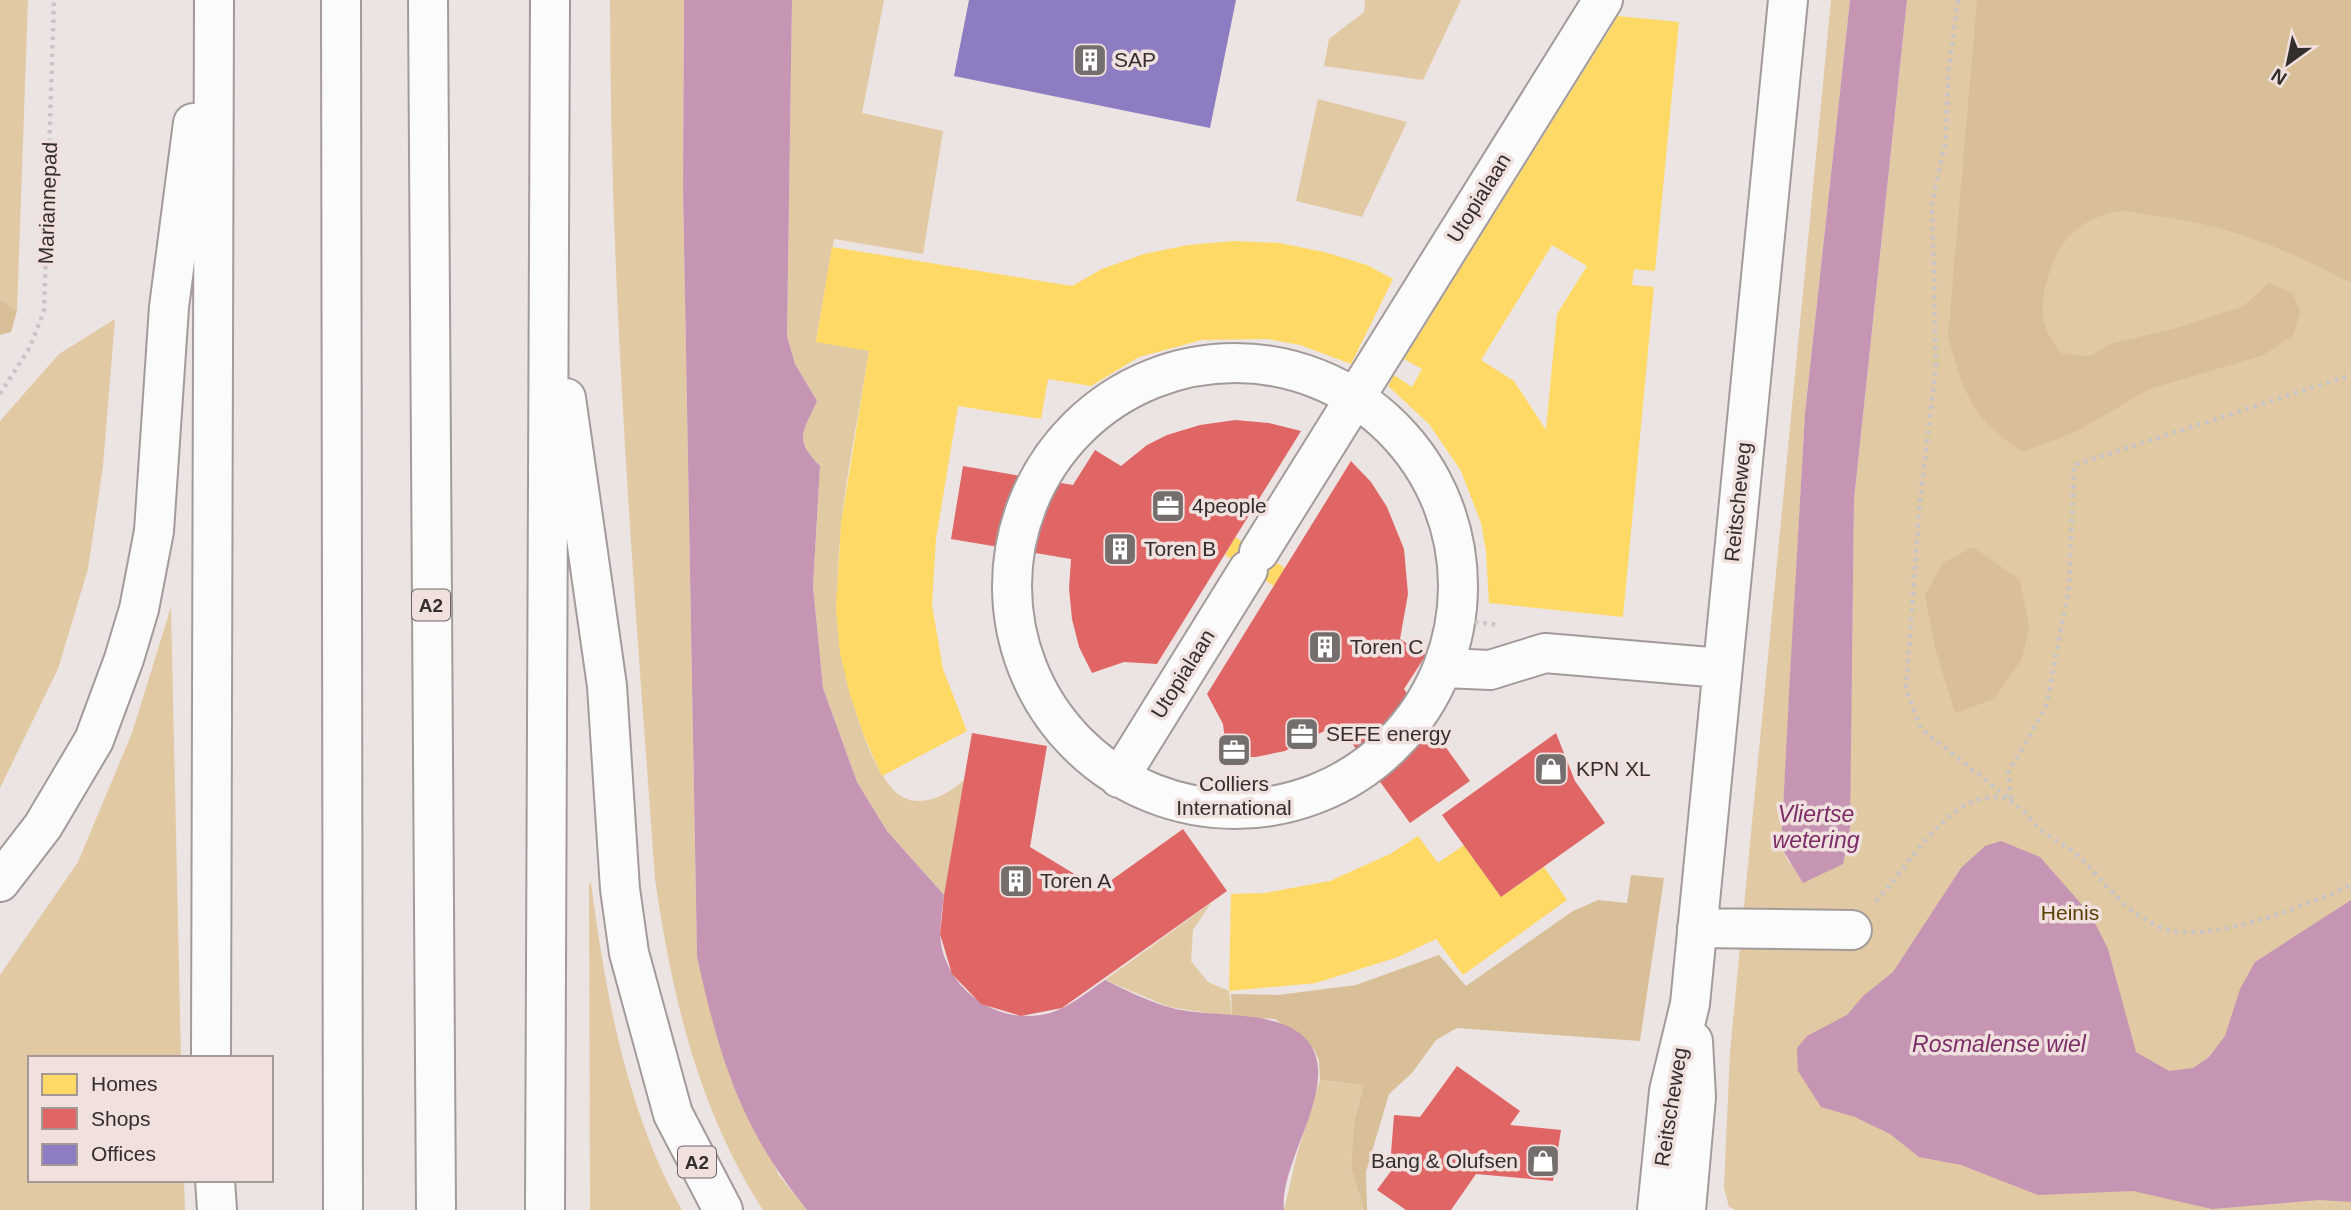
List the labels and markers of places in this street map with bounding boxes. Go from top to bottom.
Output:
building icon: SAP [1071,41,1109,79]
place label: SAP [1114,48,1156,71]
office icon: 4people [1149,487,1187,525]
place label: 4people [1192,494,1267,517]
building icon: Toren B [1101,530,1139,568]
place label: Toren B [1144,537,1216,560]
building icon: Toren C [1306,628,1344,666]
place label: Toren C [1350,635,1424,658]
office icon: SEFE energy [1283,715,1321,753]
place label: SEFE energy [1326,722,1451,745]
office icon: Colliers International [1215,731,1253,769]
shop icon: KPN XL [1532,750,1570,788]
place label: KPN XL [1576,757,1651,780]
place label: Colliers International [1176,772,1292,819]
building icon: Toren A [997,862,1035,900]
place label: Toren A [1040,869,1111,892]
shop icon: Bang & Olufsen [1524,1142,1562,1180]
place label: Bang & Olufsen [1371,1149,1518,1172]

